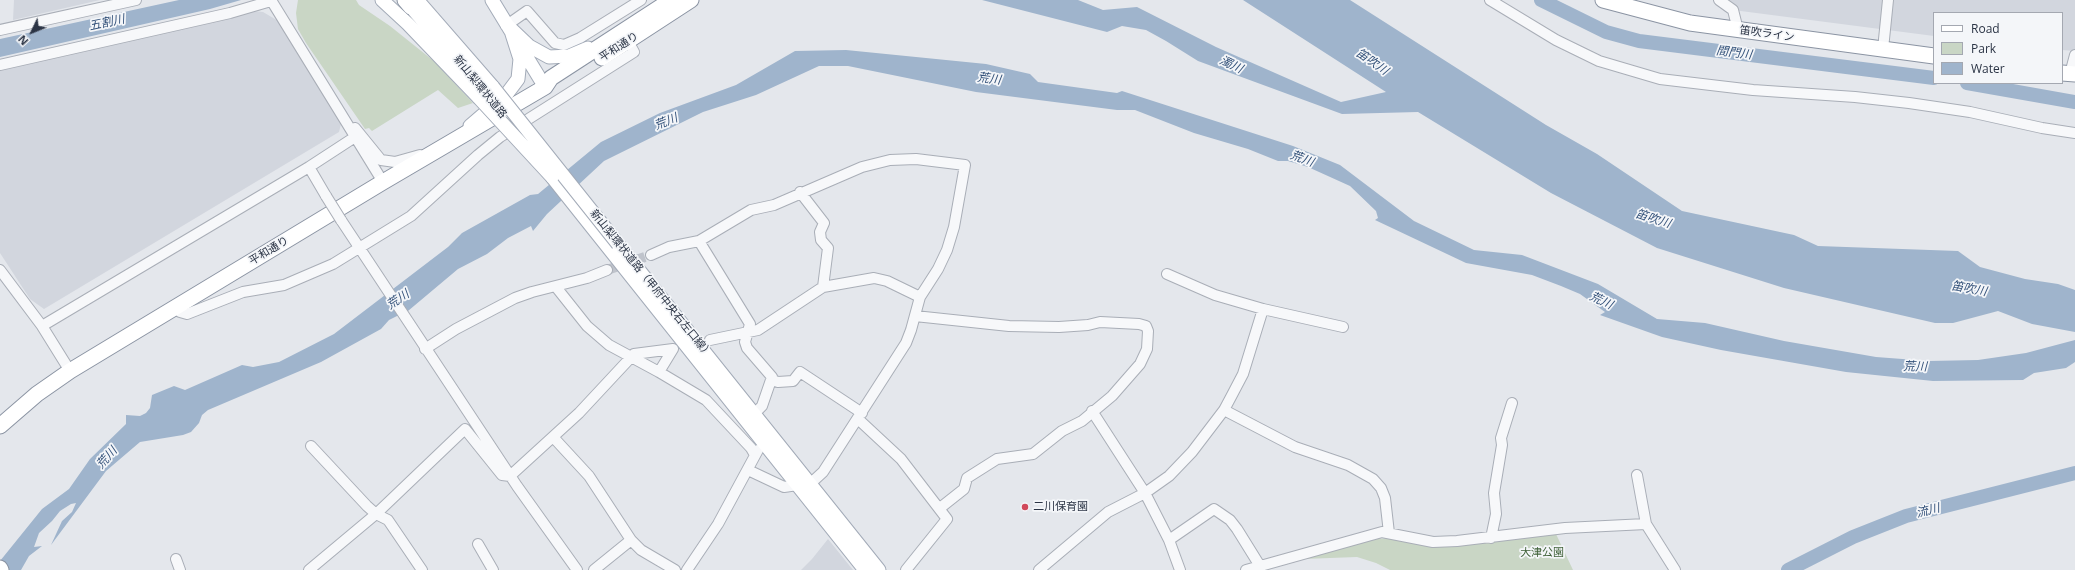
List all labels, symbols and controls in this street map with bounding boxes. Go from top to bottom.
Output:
north arrow [12,12,52,52]
water label: 五割川 [88,12,126,34]
legend [1933,12,2063,84]
text: Road [1971,20,2000,37]
street label: 笛吹ライン [1739,24,1795,44]
street label: 平和通り [597,29,641,65]
text: N [14,32,31,49]
text: Park [1971,40,1996,57]
water label: 間門川 [1715,44,1753,62]
water label: 笛吹川 [1353,46,1391,78]
street label: 新山梨環状道路 [451,53,509,121]
water label: 濁川 [1217,53,1245,77]
text: Water [1971,60,2005,77]
water label: 荒川 [976,70,1002,88]
water label: 荒川 [652,111,680,133]
water label: 荒川 [1288,148,1316,170]
street label: 新山梨環状道路（甲府中央右左口線） [587,207,715,361]
water label: 笛吹川 [1634,207,1672,231]
street label: 平和通り [247,234,291,268]
water label: 笛吹川 [1950,279,1988,299]
water label: 荒川 [384,287,412,313]
water label: 荒川 [1587,289,1615,313]
water label: 荒川 [1903,360,1927,374]
water label: 荒川 [94,444,120,472]
place label: 二川保育園 [1033,500,1088,514]
water label: 流川 [1915,501,1941,521]
marker: 二川保育園 [1020,502,1030,512]
park label: 大津公園 [1520,546,1564,560]

